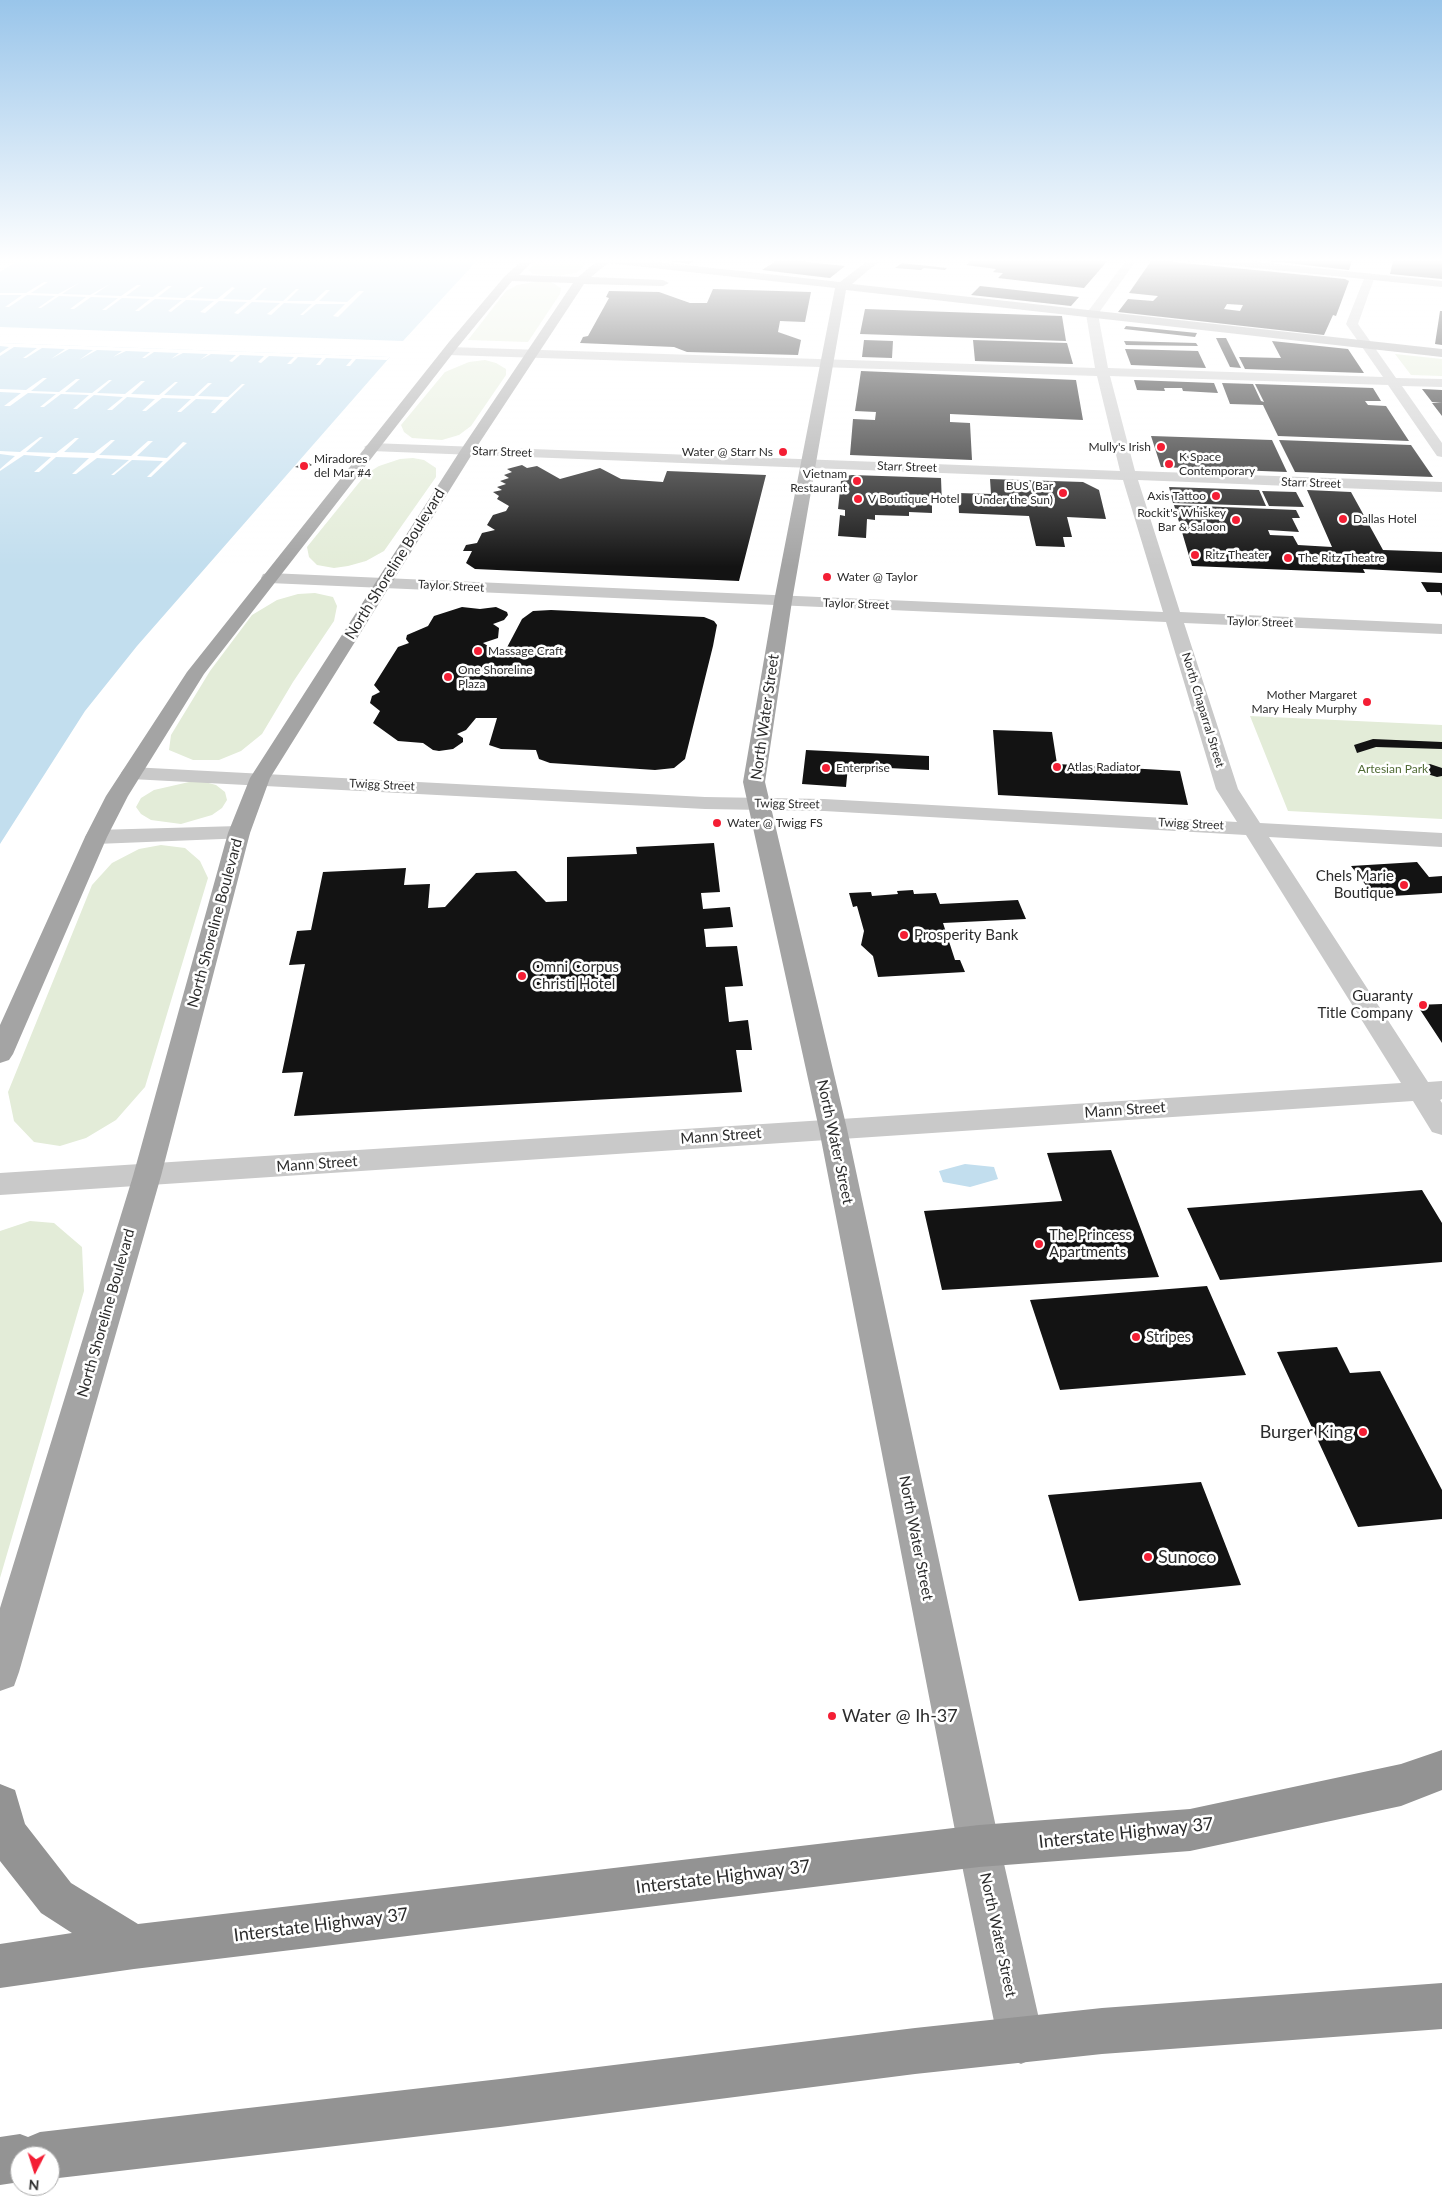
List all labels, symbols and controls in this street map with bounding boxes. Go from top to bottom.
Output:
place label: Mully's Irish [1088,440,1151,454]
marker: Mully's Irish [1155,441,1167,453]
street label: Starr Street [472,444,532,460]
place label: Water @ Starr Ns [682,445,773,459]
marker: Water @ Starr Ns [777,446,789,458]
place label: K Space Contemporary [1179,450,1255,478]
place label: Miradores del Mar #4 [314,452,371,480]
marker: K Space Contemporary [1163,458,1175,470]
street label: Starr Street [877,459,937,475]
marker: Miradores del Mar #4 [298,460,310,472]
place label: Vietnam Restaurant [790,467,847,495]
marker: Vietnam Restaurant [851,475,863,487]
street label: Starr Street [1281,475,1341,491]
place label: BUS (Bar Under the Sun) [974,479,1053,507]
street label: North Shoreline Boulevard [341,485,449,643]
marker: BUS (Bar Under the Sun) [1057,487,1069,499]
place label: Axis Tattoo [1147,489,1206,503]
marker: Axis Tattoo [1210,490,1222,502]
place label: V Boutique Hotel [868,492,960,506]
marker: V Boutique Hotel [852,493,864,505]
place label: Rockit's Whiskey Bar & Saloon [1137,506,1226,534]
place label: Dallas Hotel [1353,512,1417,526]
marker: Dallas Hotel [1337,513,1349,525]
marker: Rockit's Whiskey Bar & Saloon [1230,514,1242,526]
place label: Ritz Theater [1205,548,1269,562]
marker: Ritz Theater [1189,549,1201,561]
place label: The Ritz Theatre [1298,551,1385,565]
marker: The Ritz Theatre [1282,552,1294,564]
place label: Water @ Taylor [837,570,918,584]
marker: Water @ Taylor [821,571,833,583]
street label: Taylor Street [417,577,485,595]
street label: Taylor Street [823,596,889,612]
street label: Taylor Street [1227,614,1293,630]
place label: Massage Craft [488,644,563,658]
marker: Massage Craft [472,645,484,657]
street label: North Chaparral Street [1179,651,1227,769]
street label: North Water Street [747,653,783,781]
place label: One Shoreline Plaza [458,663,533,691]
marker: One Shoreline Plaza [442,671,454,683]
place label: Mother Margaret Mary Healy Murphy [1252,688,1357,716]
marker: Mother Margaret Mary Healy Murphy [1361,696,1373,708]
place label: Atlas Radiator [1067,760,1140,774]
place label: Enterprise [836,761,890,775]
marker: Atlas Radiator [1051,761,1063,773]
marker: Enterprise [820,762,832,774]
park label: Artesian Park [1358,762,1428,776]
street label: Twigg Street [349,776,415,794]
street label: Twigg Street [754,796,820,812]
street label: Twigg Street [1158,815,1224,833]
place label: Water @ Twigg FS [727,816,823,830]
marker: Water @ Twigg FS [711,817,723,829]
street label: North Shoreline Boulevard [184,836,246,1010]
place label: Chels Marie Boutique [1316,867,1394,902]
marker: Chels Marie Boutique [1398,879,1410,891]
place label: Prosperity Bank [914,926,1018,944]
marker: Prosperity Bank [898,929,910,941]
place label: Omni Corpus Christi Hotel [532,958,619,993]
marker: Omni Corpus Christi Hotel [516,970,528,982]
place label: Guaranty Title Company [1317,987,1413,1022]
marker: Guaranty Title Company [1417,999,1429,1011]
street label: North Water Street [813,1078,857,1206]
street label: Mann Street [1084,1098,1166,1122]
street label: Mann Street [680,1124,762,1148]
street label: Mann Street [276,1152,358,1176]
place label: The Princess Apartments [1049,1226,1132,1261]
street label: North Shoreline Boulevard [73,1227,139,1399]
marker: The Princess Apartments [1033,1238,1045,1250]
place label: Stripes [1146,1328,1191,1346]
marker: Stripes [1130,1331,1142,1343]
place label: Burger King [1260,1421,1353,1443]
marker: Burger King [1357,1426,1369,1438]
street label: North Water Street [895,1474,937,1602]
place label: Sunoco [1158,1546,1217,1568]
marker: Sunoco [1142,1551,1154,1563]
place label: Water @ Ih-37 [842,1705,958,1727]
marker: Water @ Ih-37 [826,1710,838,1722]
street label: Interstate Highway 37 [1038,1813,1214,1853]
street label: Interstate Highway 37 [635,1856,811,1898]
street label: North Water Street [976,1871,1020,1999]
street label: Interstate Highway 37 [233,1904,409,1946]
north arrow [10,2146,60,2196]
text: N [28,2177,40,2194]

